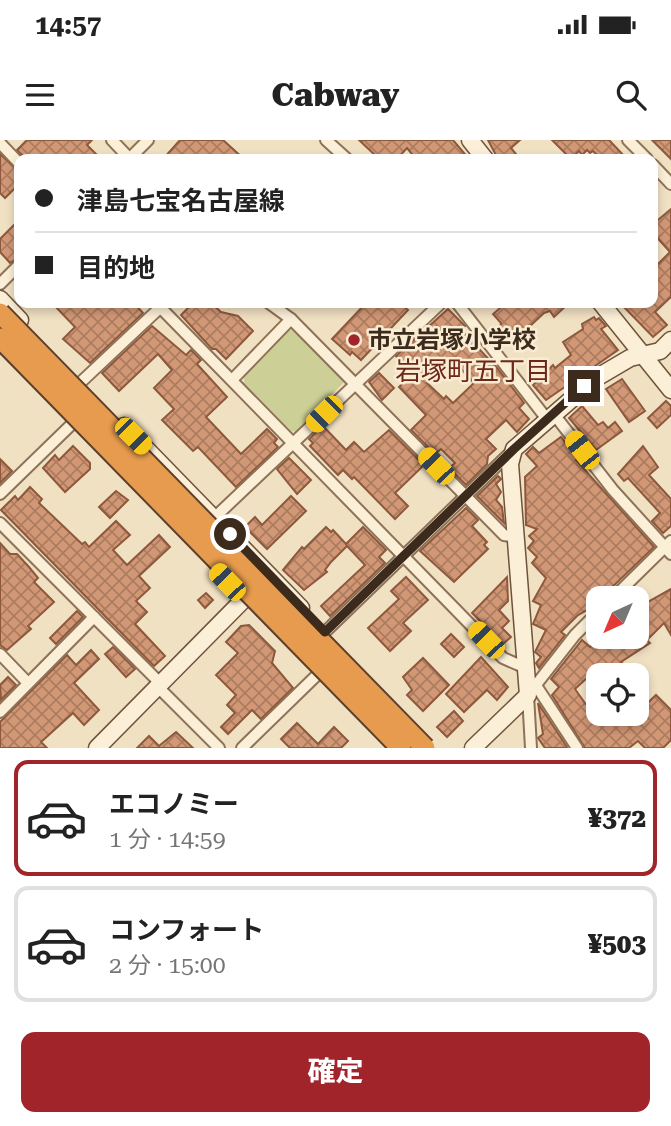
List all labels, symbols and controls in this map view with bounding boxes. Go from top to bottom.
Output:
text: 14:57 [35,10,101,40]
icon: menu [21,76,59,114]
text: Cabway [272,76,399,114]
icon: search [612,76,650,114]
text: 津島七宝名古屋線 [77,186,285,216]
text: 目的地 [77,253,155,283]
place label: 市立岩塚小学校 [368,326,536,354]
marker: 市立岩塚小学校 [346,332,362,348]
district label: 岩塚町五丁目 [395,356,551,386]
route end [568,370,600,402]
car [302,392,347,436]
car [111,414,156,458]
car [561,427,604,473]
car [414,444,459,488]
route start [214,518,246,550]
car [205,560,250,604]
north arrow [586,586,649,649]
map controls [586,586,649,726]
car [464,618,509,662]
button: locate [586,663,649,726]
icon: car [25,787,88,850]
text: エコノミー [109,789,239,819]
text: ¥372 [588,803,646,833]
text: 1 分 · 14:59 [109,826,226,853]
icon: car [25,913,88,976]
text: コンフォート [109,915,264,945]
text: ¥503 [588,929,646,959]
text: 2 分 · 15:00 [109,952,226,979]
button: 確定 [21,1032,650,1112]

